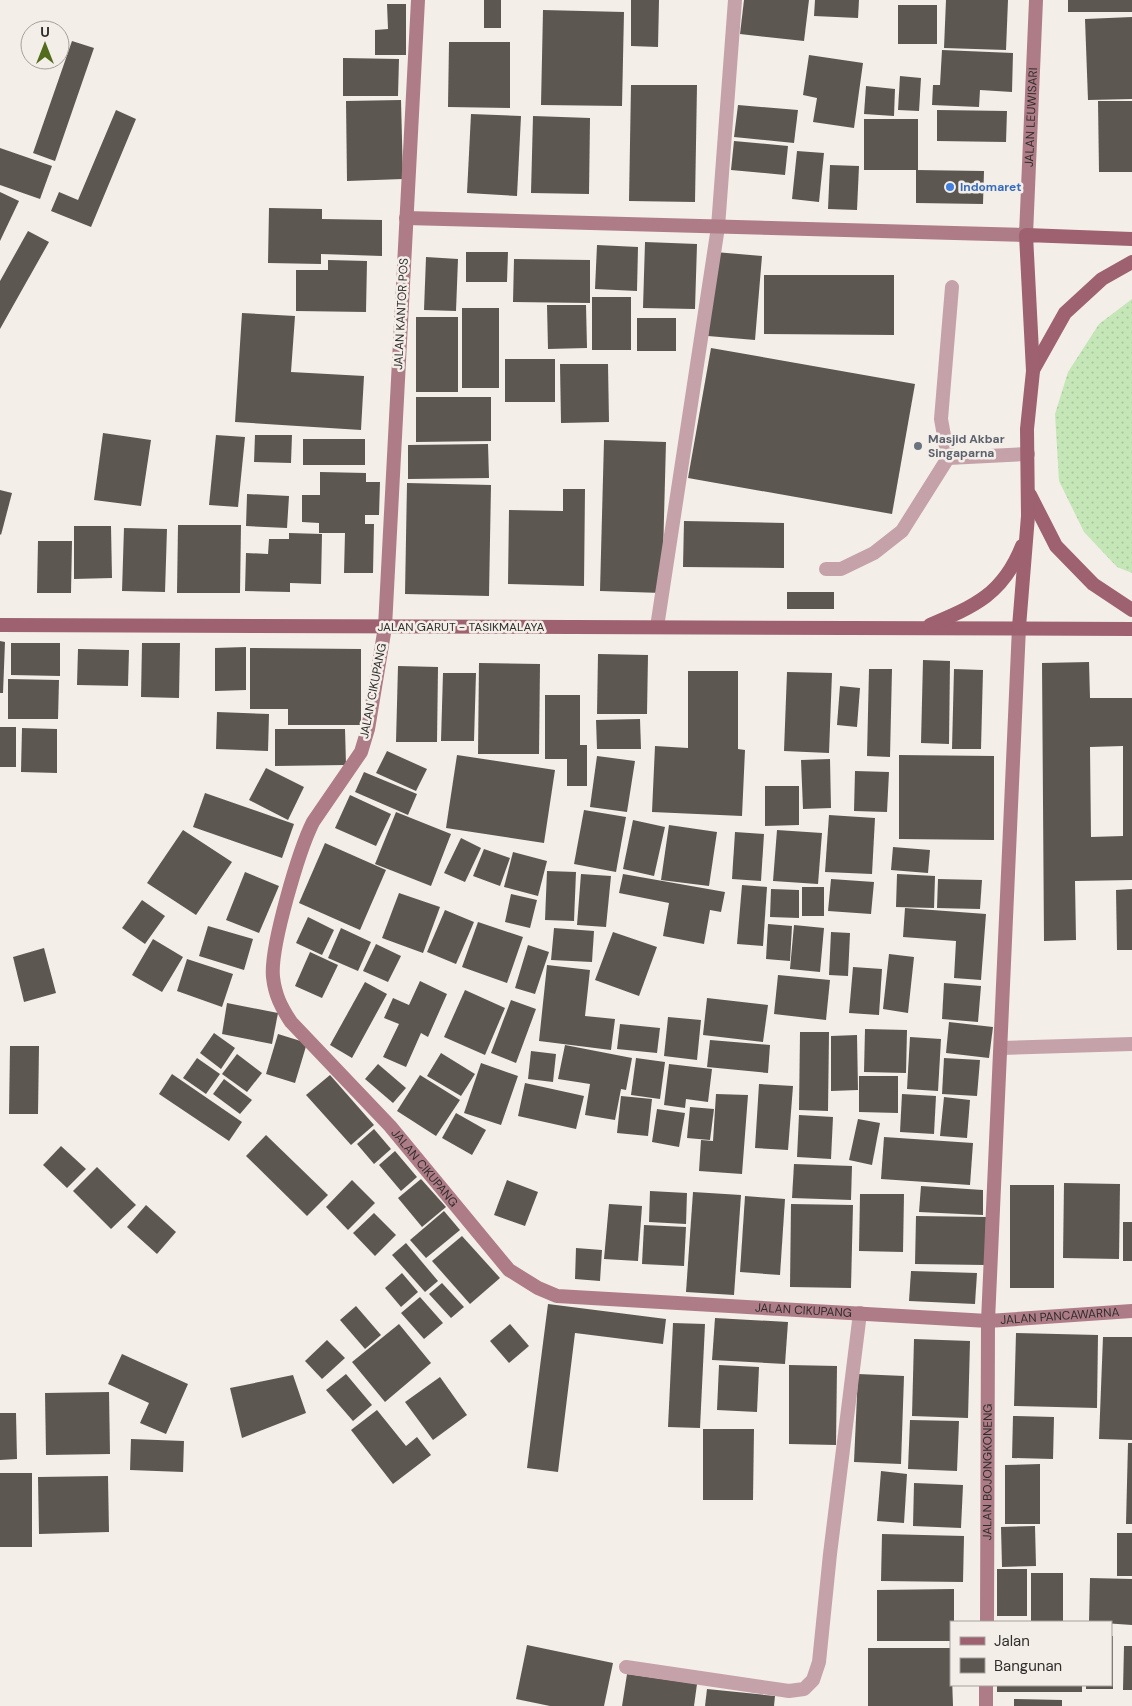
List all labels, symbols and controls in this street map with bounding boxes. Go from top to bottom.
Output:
north arrow [20,20,70,70]
text: U [40,23,50,41]
street label: JALAN LEUWISARI [1021,67,1041,168]
place label: Indomaret [960,179,1021,195]
marker: Indomaret [944,181,956,193]
street label: JALAN KANTOR POS [390,258,412,370]
place label: Masjid Akbar Singaparna [928,431,1005,461]
marker: Masjid Akbar Singaparna [912,440,924,452]
street label: JALAN GARUT - TASIKMALAYA [377,619,545,635]
street label: JALAN CIKUPANG [356,642,390,740]
street label: JALAN CIKUPANG [388,1125,462,1210]
street label: JALAN CIKUPANG [754,1299,852,1321]
street label: JALAN PANCAWARNA [1000,1304,1120,1328]
street label: JALAN BOJONGKONENG [979,1403,996,1541]
legend [950,1621,1112,1686]
text: Jalan [994,1631,1030,1651]
text: Bangunan [994,1656,1062,1676]

